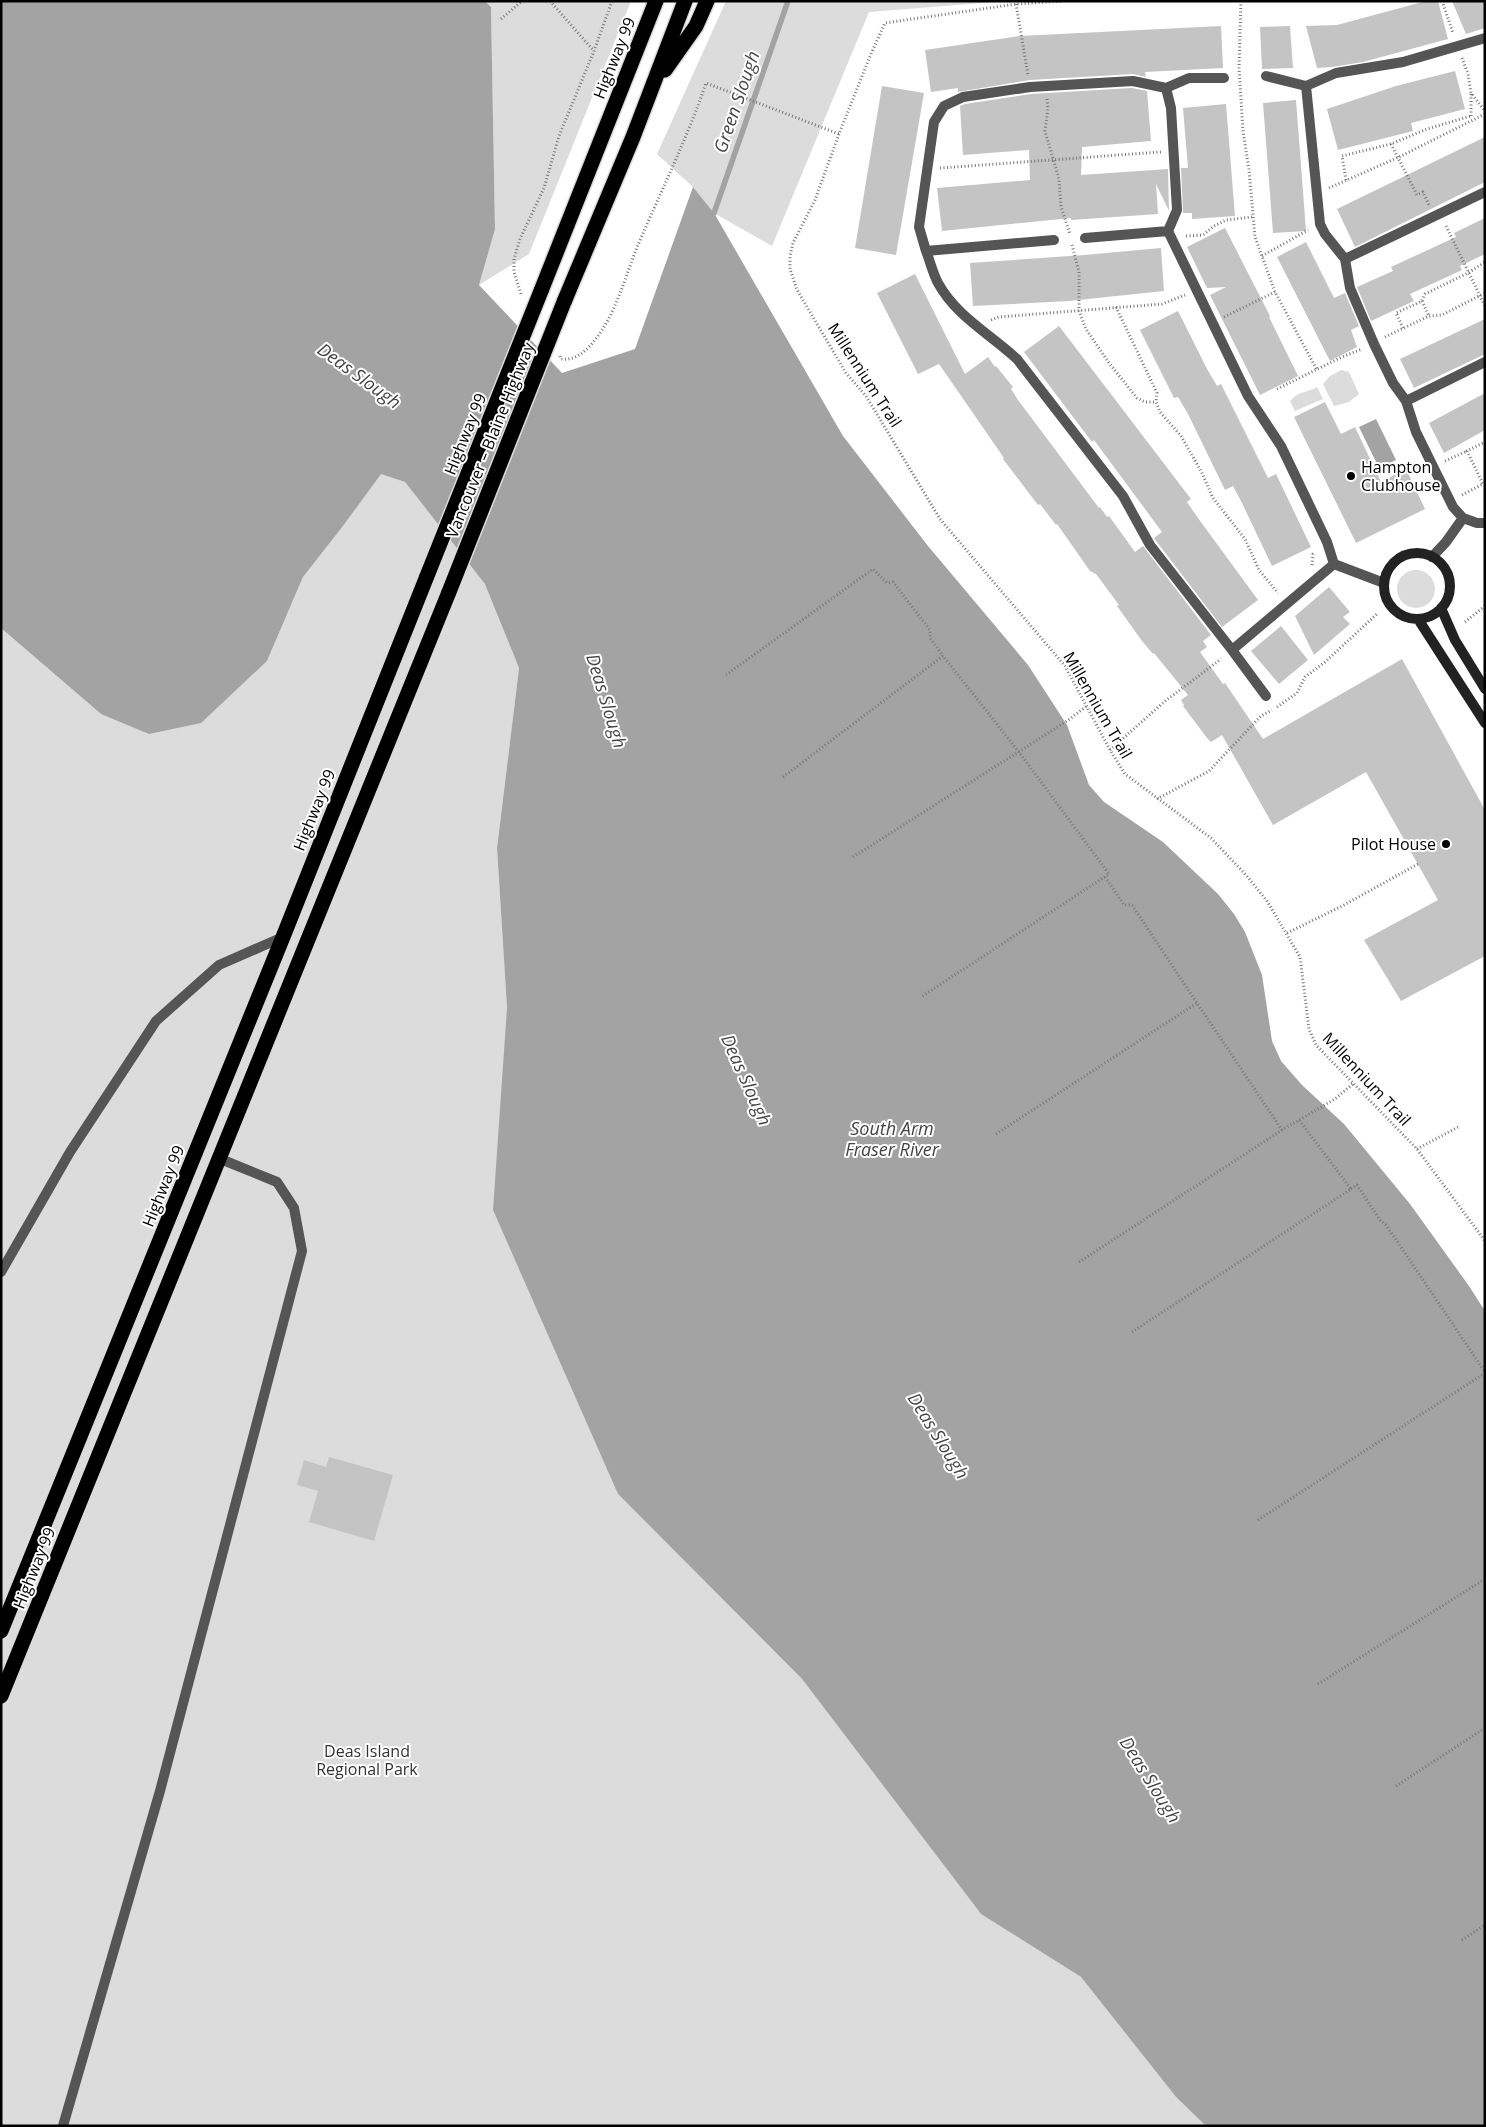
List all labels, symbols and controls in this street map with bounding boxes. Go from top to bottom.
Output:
street label: Highway 99 [588,14,640,102]
water label: Green Slough [707,48,765,156]
street label: Millennium Trail [823,319,907,431]
water label: Deas Slough [313,337,406,414]
street label: Vancouver – Blaine Highway [441,338,540,541]
street label: Highway 99 [439,390,491,478]
place label: Hampton Clubhouse [1361,456,1441,496]
marker: Hampton Clubhouse [1345,470,1357,482]
street label: Millennium Trail [1058,647,1138,763]
water label: Deas Slough [581,651,633,751]
street label: Highway 99 [288,766,340,854]
place label: Pilot House [1351,833,1436,855]
marker: Pilot House [1440,838,1452,850]
street label: Millennium Trail [1318,1028,1416,1130]
water label: Deas Slough [716,1030,778,1129]
water label: South Arm Fraser River [845,1116,940,1161]
street label: Highway 99 [137,1142,189,1230]
water label: Deas Slough [903,1388,975,1483]
street label: Highway 99 [8,1524,60,1612]
water label: Deas Slough [1115,1732,1187,1827]
park label: Deas Island Regional Park [316,1740,418,1780]

